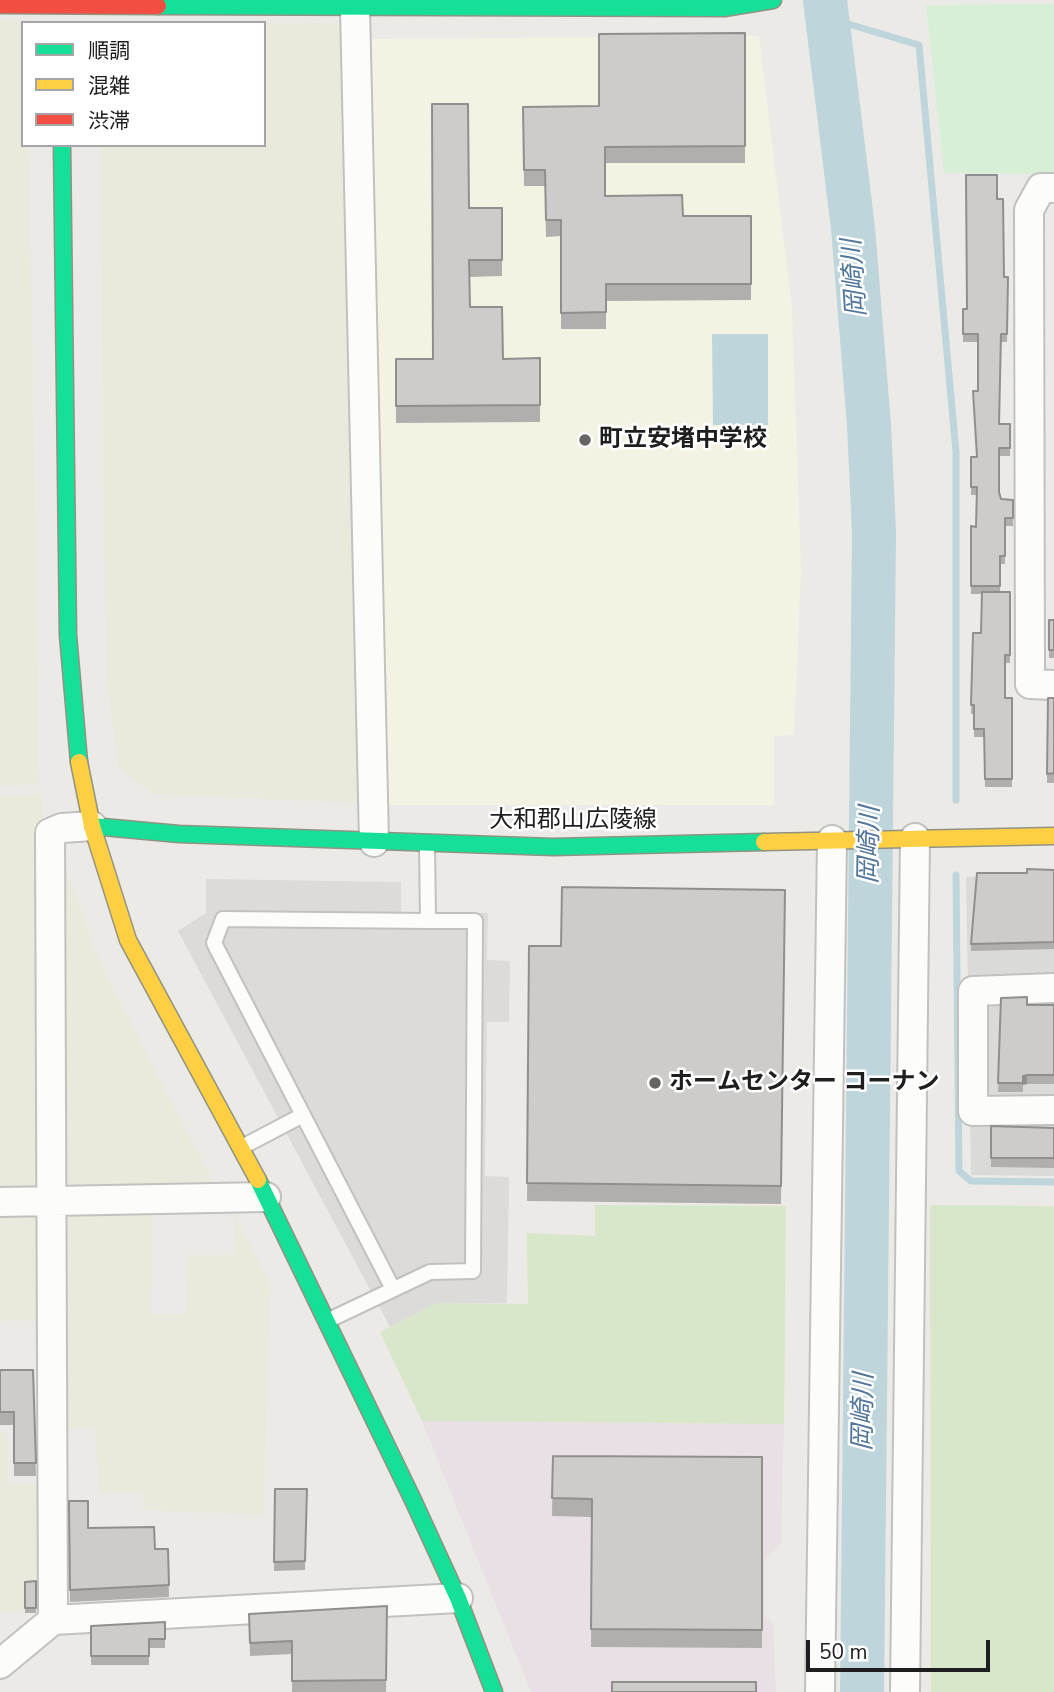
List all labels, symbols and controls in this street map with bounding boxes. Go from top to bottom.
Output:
legend [21,21,266,147]
text: 順調 [88,37,130,65]
text: 混雑 [88,72,130,100]
text: 渋滞 [88,107,130,135]
water label: 岡崎川 [838,238,874,318]
place label: 町立安堵中学校 [599,426,767,454]
marker: 町立安堵中学校 [577,432,593,448]
water label: 岡崎川 [855,806,887,884]
street label: 大和郡山広陵線 [489,807,657,835]
place label: ホームセンター コーナン [669,1069,939,1097]
marker: ホームセンター コーナン [647,1075,663,1091]
water label: 岡崎川 [849,1373,881,1451]
scale bar [809,1626,993,1670]
text: 50 m [819,1638,868,1666]

